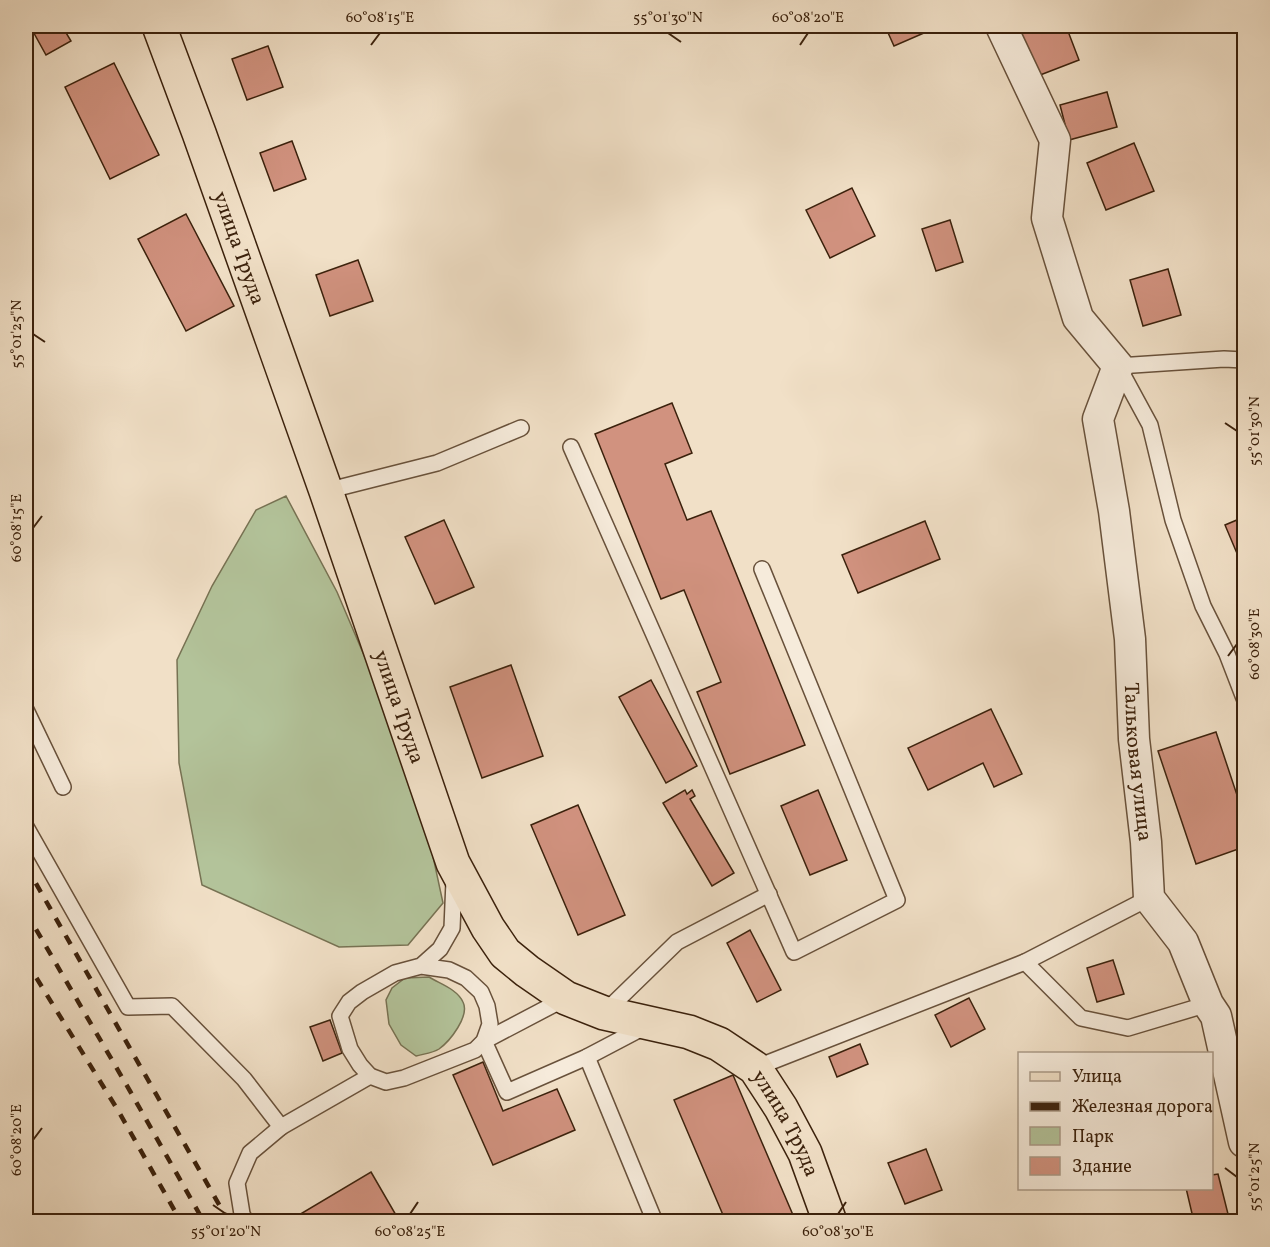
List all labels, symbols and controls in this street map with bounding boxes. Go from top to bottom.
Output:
text: 60°08'15"E [346,8,414,29]
text: 55°01'30"N [633,8,703,29]
text: 60°08'20"E [772,8,844,29]
street label: улица Труда [205,188,272,309]
text: 55°01'25"N [7,300,28,368]
text: 55°01'30"N [1245,396,1266,466]
text: 60°08'15"E [7,494,28,562]
text: 60°08'30"E [1245,608,1266,680]
street label: улица Труда [365,646,431,768]
street label: Тальковая улица [1116,682,1159,843]
legend [1018,1052,1213,1190]
street label: улица Труда [744,1064,825,1181]
text: Улица [1072,1065,1122,1090]
text: Железная дорога [1072,1095,1213,1120]
text: 60°08'20"E [7,1104,28,1176]
text: Парк [1072,1125,1114,1150]
text: 55°01'25"N [1245,1143,1266,1211]
text: Здание [1072,1155,1132,1180]
text: 55°01'20"N [191,1222,261,1243]
text: 60°08'25"E [375,1222,445,1243]
text: 60°08'30"E [802,1222,874,1243]

